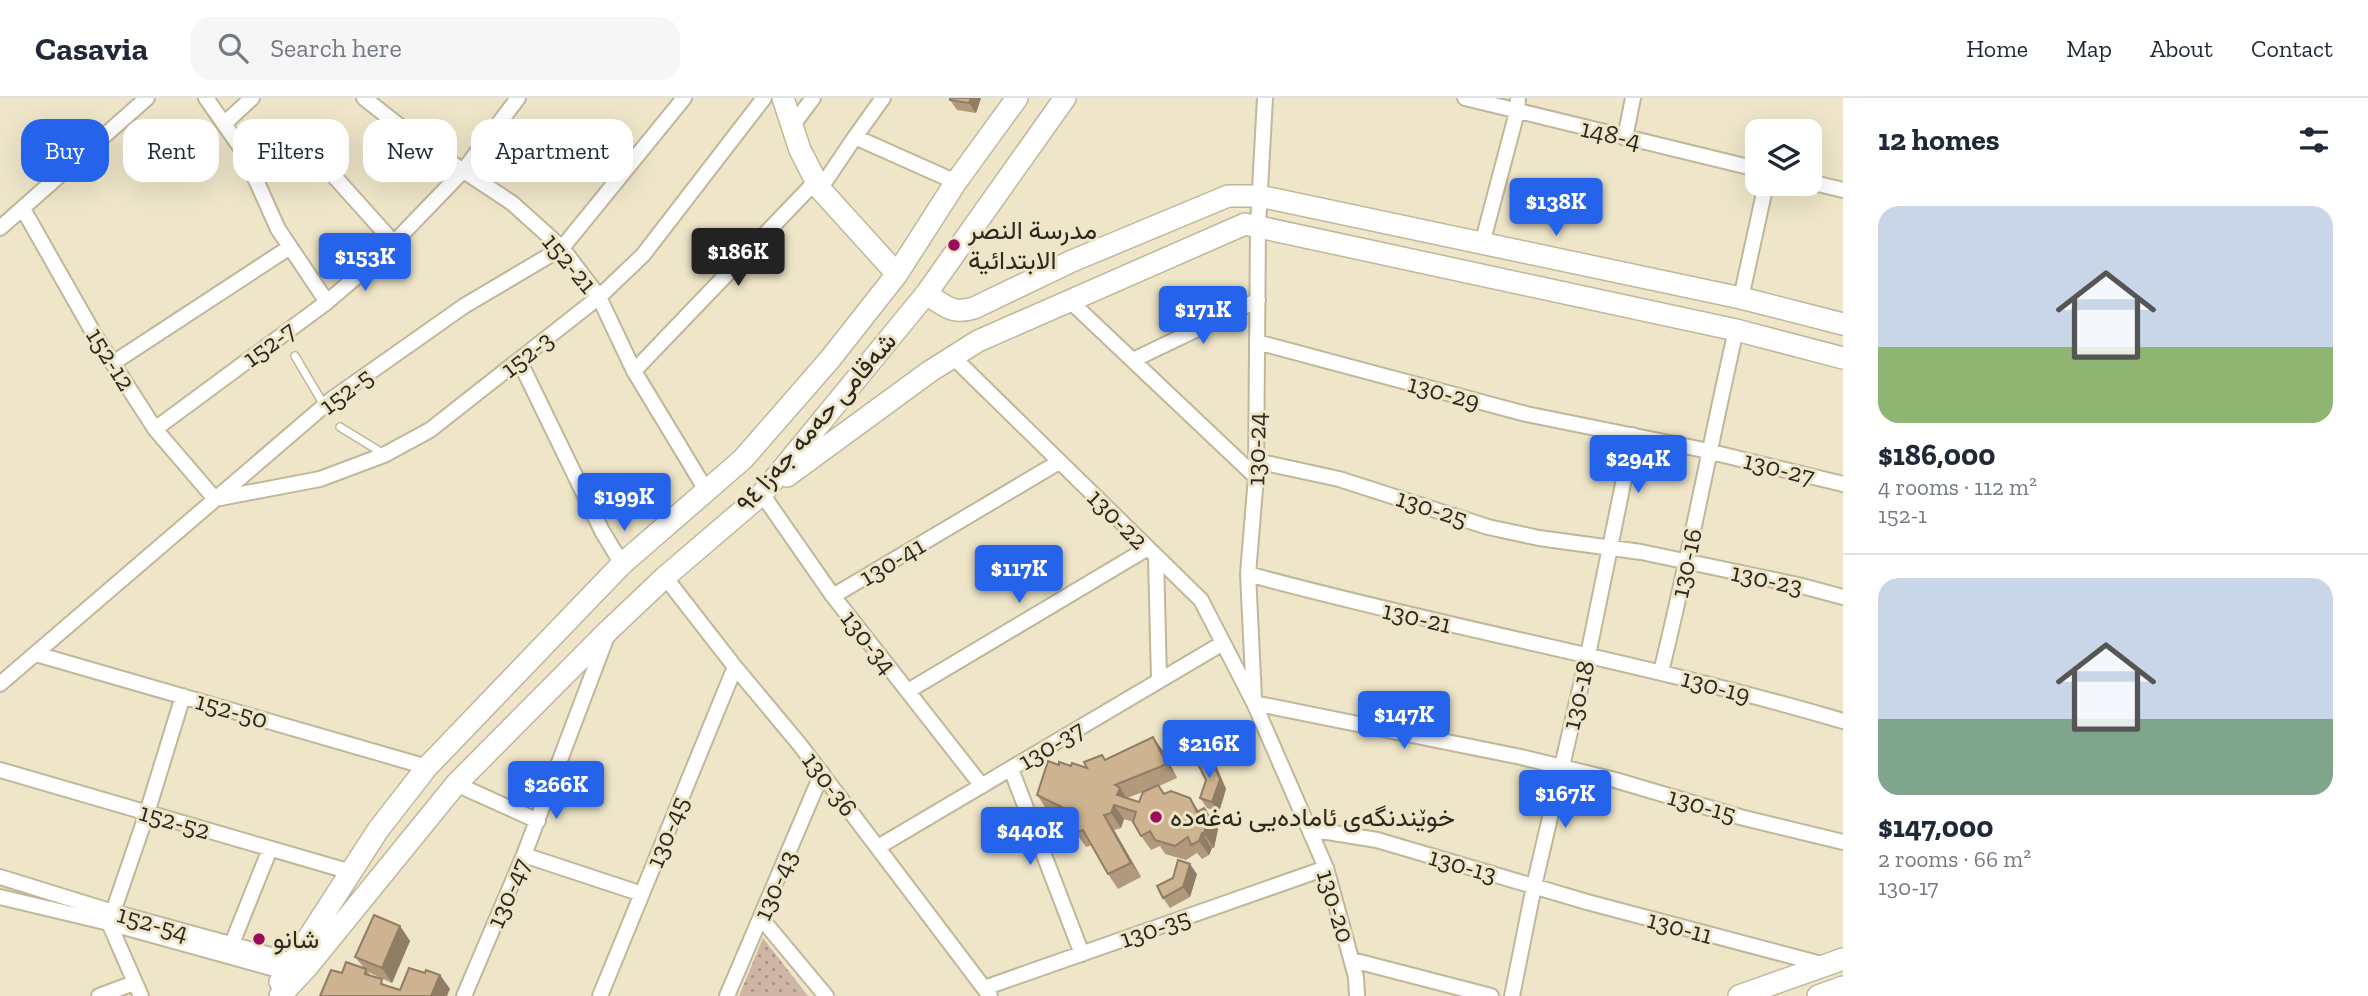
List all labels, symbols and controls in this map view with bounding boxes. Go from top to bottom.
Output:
search box [190,17,680,80]
text: Casavia [35,29,148,68]
icon: search [214,29,252,67]
text: Search here [270,32,402,64]
text: Home [1966,34,2028,63]
text: Map [2066,34,2112,63]
text: About [2150,34,2213,63]
text: Contact [2251,34,2333,63]
street label: 148-4 [1578,112,1644,156]
chip: Buy [21,119,109,182]
chip: Rent [123,119,219,182]
chip: Filters [233,119,349,182]
chip: New [363,119,457,182]
chip: Apartment [471,119,633,182]
map controls [1745,119,1822,196]
button: layers [1745,119,1822,196]
icon: filters [2295,121,2333,159]
text: 12 homes [1878,122,2000,158]
pin: $138K [1507,178,1605,238]
text: $138K [1526,187,1586,215]
place label: مدرسة النصر الابتدائية [967,214,1097,276]
street label: 152-21 [536,226,604,300]
pin: $186K [689,228,787,288]
pin: $153K [316,234,414,293]
text: $186K [708,237,768,265]
marker: مدرسة النصر الابتدائية [946,237,962,253]
text: $153K [335,242,395,270]
icon: home [2043,252,2169,378]
pin: $171K [1154,286,1252,346]
text: $171K [1175,295,1231,323]
street label: 152-7 [236,314,302,374]
street label: 152-12 [79,321,143,397]
street label: 152-3 [494,324,560,384]
street label: شەقامی حەمە جەزا ٩٤ [729,325,903,519]
street label: 152-5 [313,361,379,421]
street label: 130-29 [1404,367,1484,417]
street label: 130-24 [1239,412,1273,486]
pin: $294K [1589,436,1687,495]
text: $186,000 [1878,437,1996,473]
text: $294K [1606,444,1670,472]
street label: 130-27 [1740,444,1818,492]
text: 4 rooms · 112 m² [1878,473,2037,501]
pin: $199K [575,474,673,533]
street label: 130-25 [1392,481,1472,535]
text: $199K [594,482,654,510]
street label: 130-22 [1081,482,1155,556]
text: 152-1 [1878,501,1927,529]
street label: 130-16 [1663,525,1709,601]
street label: 130-41 [853,529,931,593]
pin: $117K [970,546,1068,605]
text: $117K [991,554,1047,582]
street label: 130-23 [1728,556,1806,602]
street label: 130-21 [1379,594,1455,640]
street label: 130-34 [834,603,904,681]
icon: home [2043,624,2169,750]
street label: 130-18 [1555,657,1601,733]
street label: 130-19 [1678,661,1754,711]
street label: 152-50 [192,684,272,736]
pin: $147K [1355,692,1453,751]
text: $147K [1374,700,1434,728]
street label: 130-37 [1012,713,1090,777]
pin: $216K [1160,720,1258,780]
text: $216K [1179,729,1239,757]
street label: 130-36 [795,745,865,823]
pin: $266K [507,762,605,821]
text: $266K [524,770,588,798]
pin: $167K [1516,770,1614,830]
text: $167K [1535,779,1595,807]
street label: 130-15 [1664,780,1740,830]
street label: 130-45 [638,792,696,872]
street label: 152-52 [136,796,214,846]
place label: خوێندنگەی ئامادەیی نەغەدە [1170,801,1455,833]
pin: $440K [981,808,1079,867]
marker: خوێندنگەی ئامادەیی نەغەدە [1148,809,1164,825]
text: $147,000 [1878,809,1994,845]
text: $440K [997,816,1063,844]
street label: 130-13 [1425,840,1501,890]
street label: 130-43 [746,845,804,925]
text: 2 rooms · 66 m² [1878,845,2031,873]
street label: 130-47 [479,853,537,933]
street label: 130-20 [1310,866,1362,946]
text: 130-17 [1878,873,1938,901]
street label: 152-54 [114,898,192,948]
street label: 130-35 [1116,901,1194,955]
street label: 130-11 [1644,903,1716,951]
place label: شانو [273,923,319,955]
marker: شانو [251,931,267,947]

